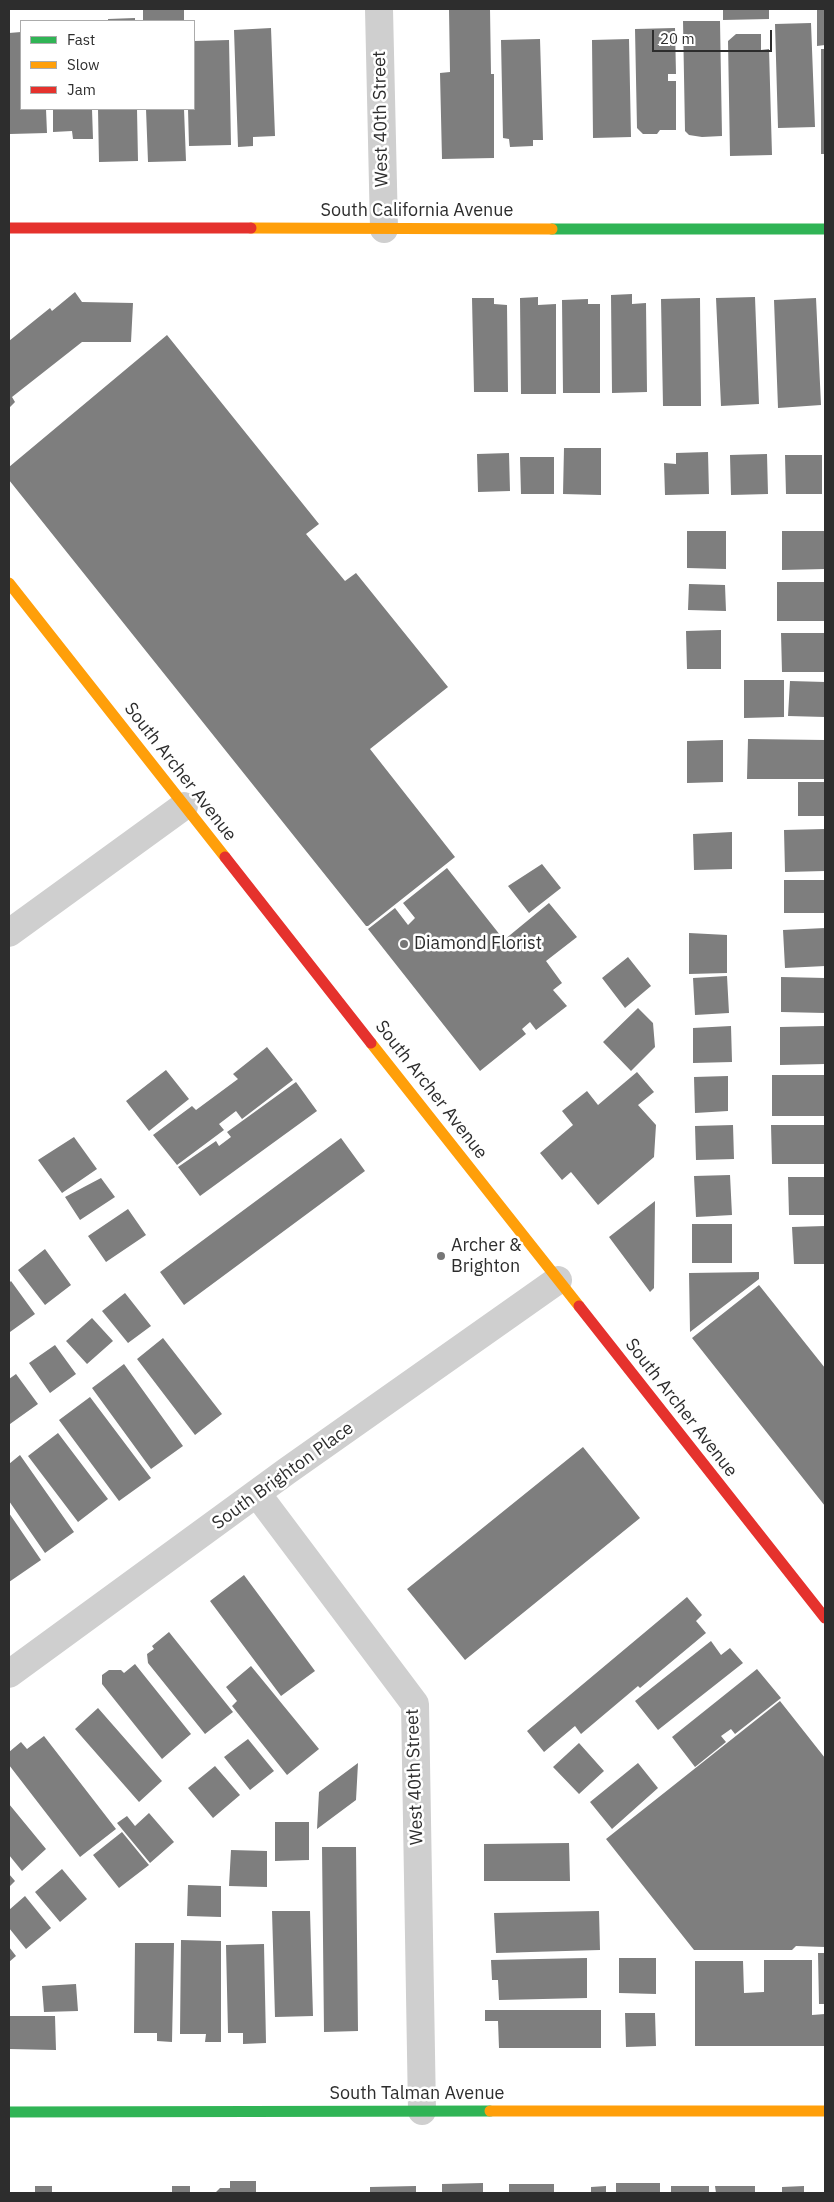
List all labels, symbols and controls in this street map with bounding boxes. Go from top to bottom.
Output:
legend [20,20,195,110]
scale bar [654,20,774,52]
text: 20 m [660,29,695,48]
text: Fast [67,30,95,49]
street label: West 40th Street [369,51,393,187]
text: Slow [67,55,100,74]
text: Jam [67,80,96,99]
street label: South California Avenue [321,200,513,222]
street label: South Archer Avenue [119,698,241,846]
place label: Diamond Florist [414,933,542,955]
marker: Diamond Florist [398,938,410,950]
street label: South Archer Avenue [370,1016,492,1164]
place label: Archer & Brighton [451,1235,522,1278]
marker: Archer & Brighton [435,1250,447,1262]
street label: South Archer Avenue [620,1334,742,1482]
street label: South Brighton Place [208,1418,358,1534]
street label: West 40th Street [402,1708,428,1846]
street label: South Talman Avenue [330,2083,504,2105]

